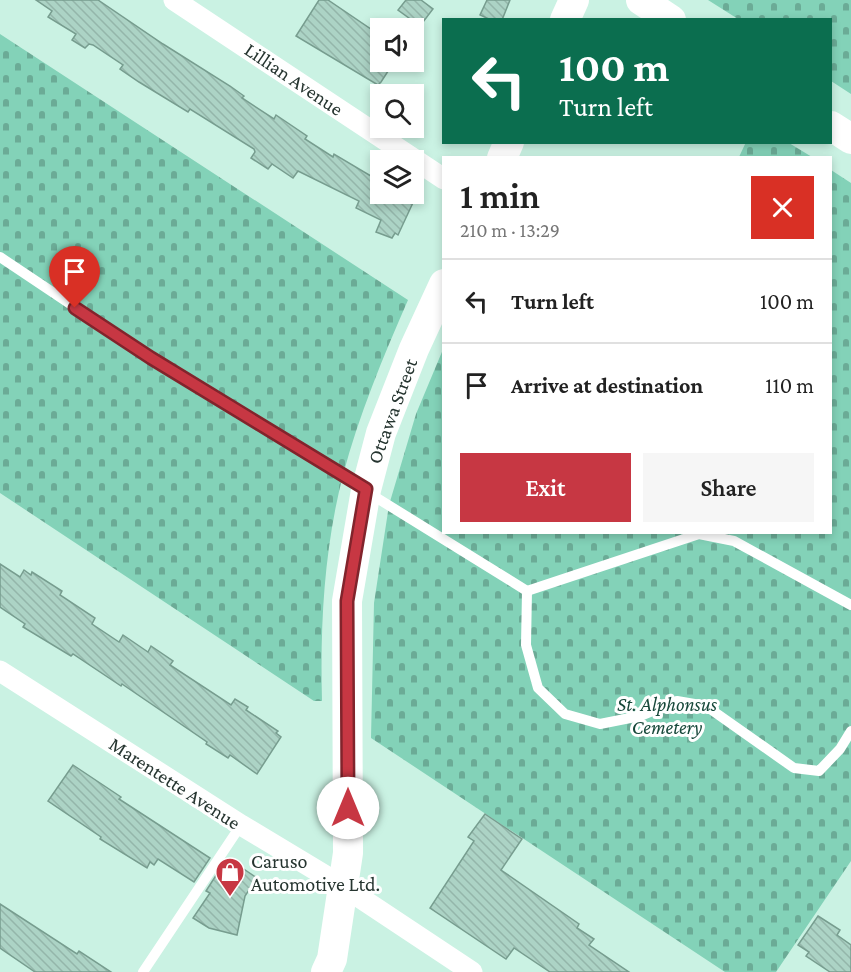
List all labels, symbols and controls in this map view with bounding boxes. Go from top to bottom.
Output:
map controls [370,18,424,204]
button: sound [370,18,424,72]
street label: Lillian Avenue [241,38,347,120]
icon: left [460,42,538,120]
text: 100 m [559,43,669,90]
button: search [370,84,424,138]
text: Turn left [559,92,653,122]
button: layers [370,150,424,204]
text: 1 min [460,176,540,216]
button: close [751,176,814,239]
text: 210 m · 13:29 [460,219,560,241]
pin [49,246,100,308]
icon: arrive [58,255,91,288]
icon: left [460,285,493,318]
text: Turn left [511,289,594,314]
text: 100 m [760,289,814,314]
street label: Ottawa Street [363,355,421,467]
icon: arrive [460,369,493,402]
text: Arrive at destination [511,373,703,398]
text: 110 m [765,373,814,398]
button: Exit [460,453,631,522]
button: Share [643,453,814,522]
park label: St. Alphonsus Cemetery [617,693,718,739]
street label: Marentette Avenue [105,732,245,834]
position arrow [316,776,380,840]
place label: Caruso Automotive Ltd. [251,850,380,895]
shop icon: Caruso Automotive Ltd. [214,856,246,898]

